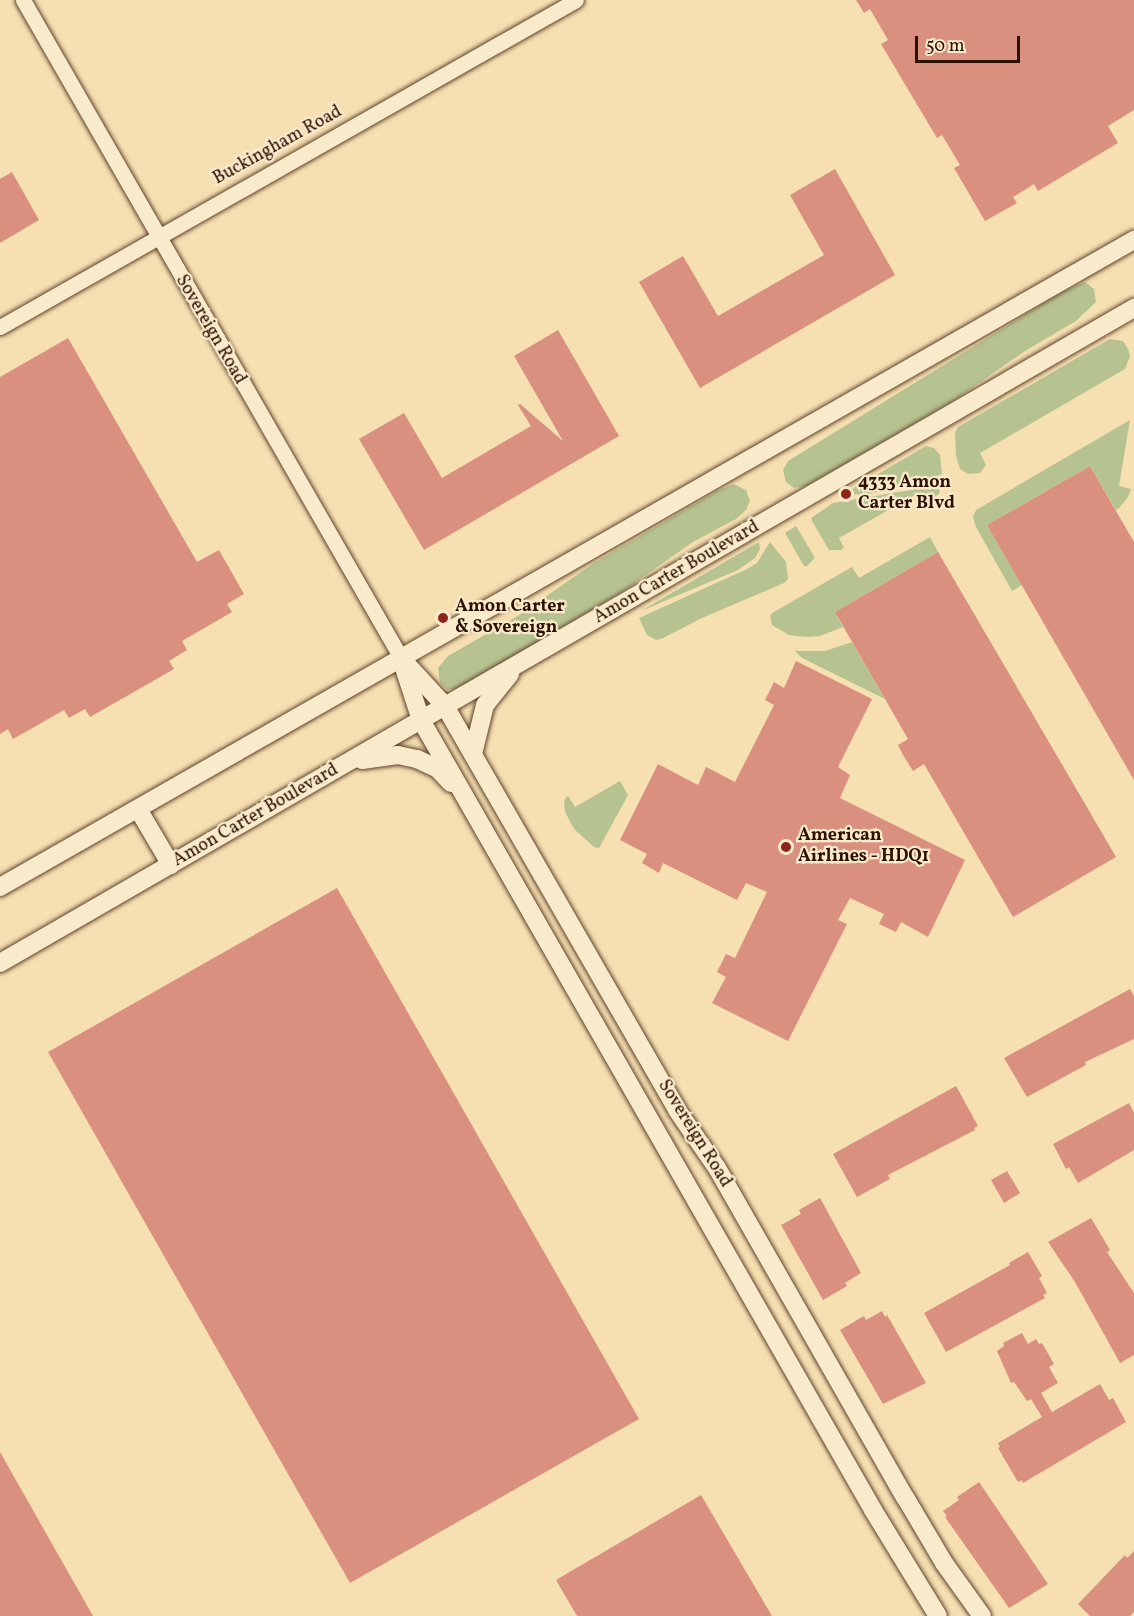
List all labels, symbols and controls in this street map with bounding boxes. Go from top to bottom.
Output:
scale bar [918,24,1023,62]
text: 50 m [926,34,965,59]
street label: Buckingham Road [210,102,346,190]
street label: Sovereign Road [170,271,250,389]
place label: 4333 Amon Carter Blvd [858,473,955,516]
marker: 4333 Amon Carter Blvd [839,487,853,501]
street label: Amon Carter Boulevard [590,517,764,629]
place label: Amon Carter & Sovereign [455,597,565,640]
marker: Amon Carter & Sovereign [436,611,450,625]
street label: Amon Carter Boulevard [169,760,343,872]
place label: American Airlines - HDQ1 [798,826,930,868]
marker: American Airlines - HDQ1 [779,840,793,854]
street label: Sovereign Road [652,1076,736,1192]

